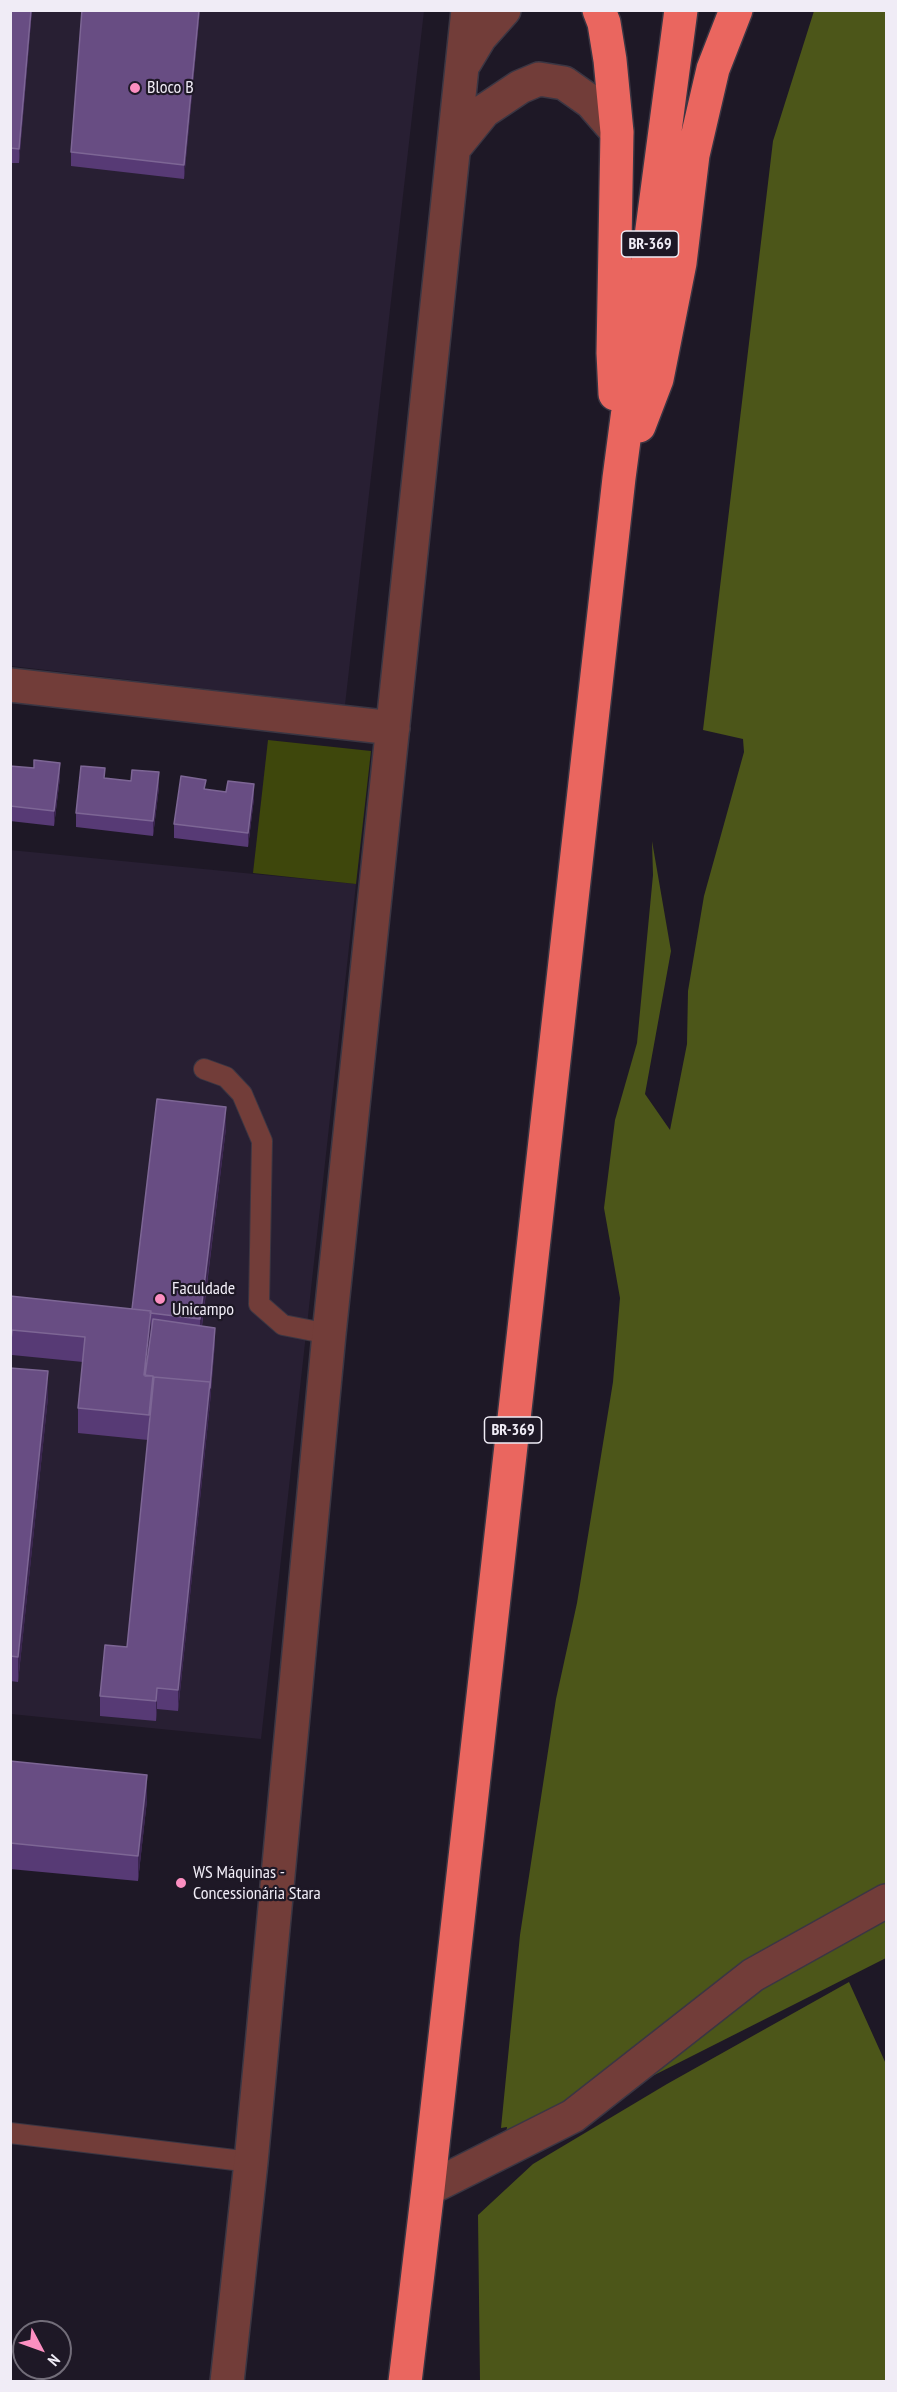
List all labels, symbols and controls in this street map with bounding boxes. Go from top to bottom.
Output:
place label: Bloco B [147,77,194,99]
marker: Bloco B [128,81,142,95]
road number: BR-369 [622,231,678,257]
place label: Faculdade Unicampo [172,1278,235,1320]
marker: Faculdade Unicampo [153,1292,167,1306]
road number: BR-369 [484,1417,542,1443]
place label: WS Máquinas - Concessionária Stara [193,1862,321,1904]
marker: WS Máquinas - Concessionária Stara [174,1876,188,1890]
north arrow [12,2320,72,2380]
text: N [44,2351,64,2370]

